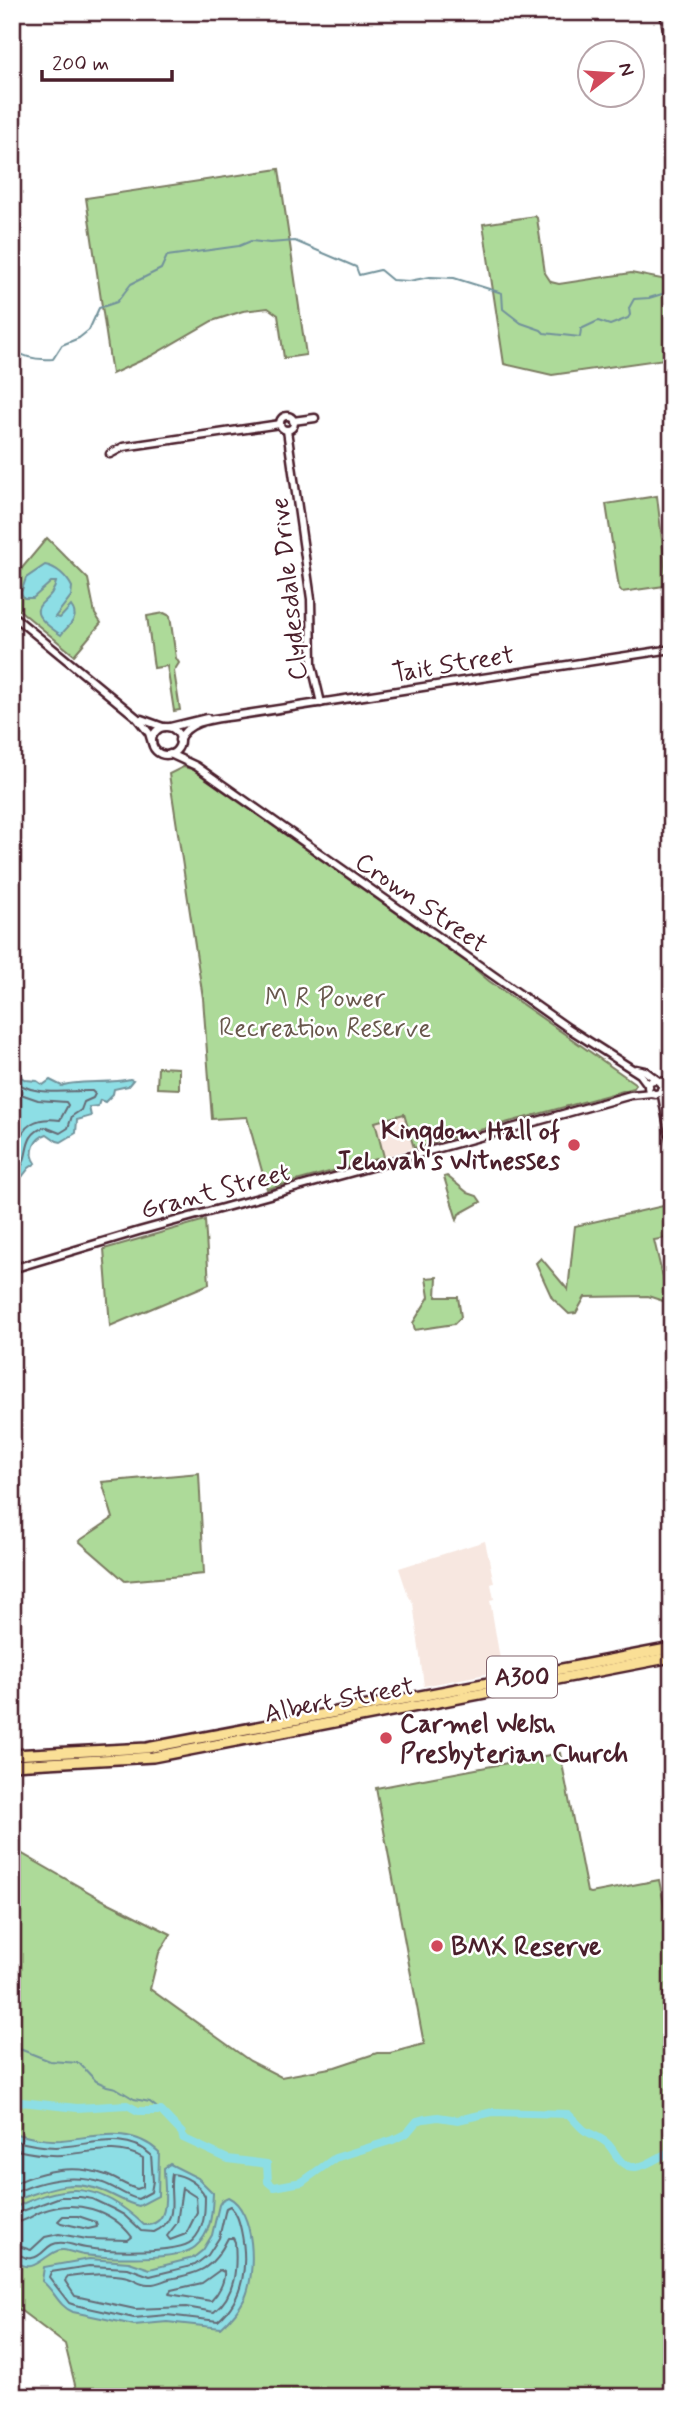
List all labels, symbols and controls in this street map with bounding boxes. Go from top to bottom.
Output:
scale bar [42,38,172,82]
north arrow [576,38,646,108]
text: 200 m [52,50,109,78]
text: N [612,60,640,79]
street label: Clydesdale Drive [263,496,317,682]
street label: Tait Street [390,639,517,691]
street label: Crown Street [348,845,494,962]
park label: M R Power Recreation Reserve [219,982,431,1046]
place label: Kingdom Hall of Jehovah's Witnesses [336,1115,561,1179]
marker: Kingdom Hall of Jehovah's Witnesses [566,1137,582,1153]
street label: Grant Street [137,1156,294,1228]
road number: A300 [487,1657,557,1698]
street label: Albert Street [262,1670,417,1732]
place label: Carmel Welsh Presbyterian Church [400,1708,628,1772]
marker: Carmel Welsh Presbyterian Church [378,1730,394,1746]
place label: BMX Reserve [451,1931,601,1965]
marker: BMX Reserve [429,1938,445,1954]

